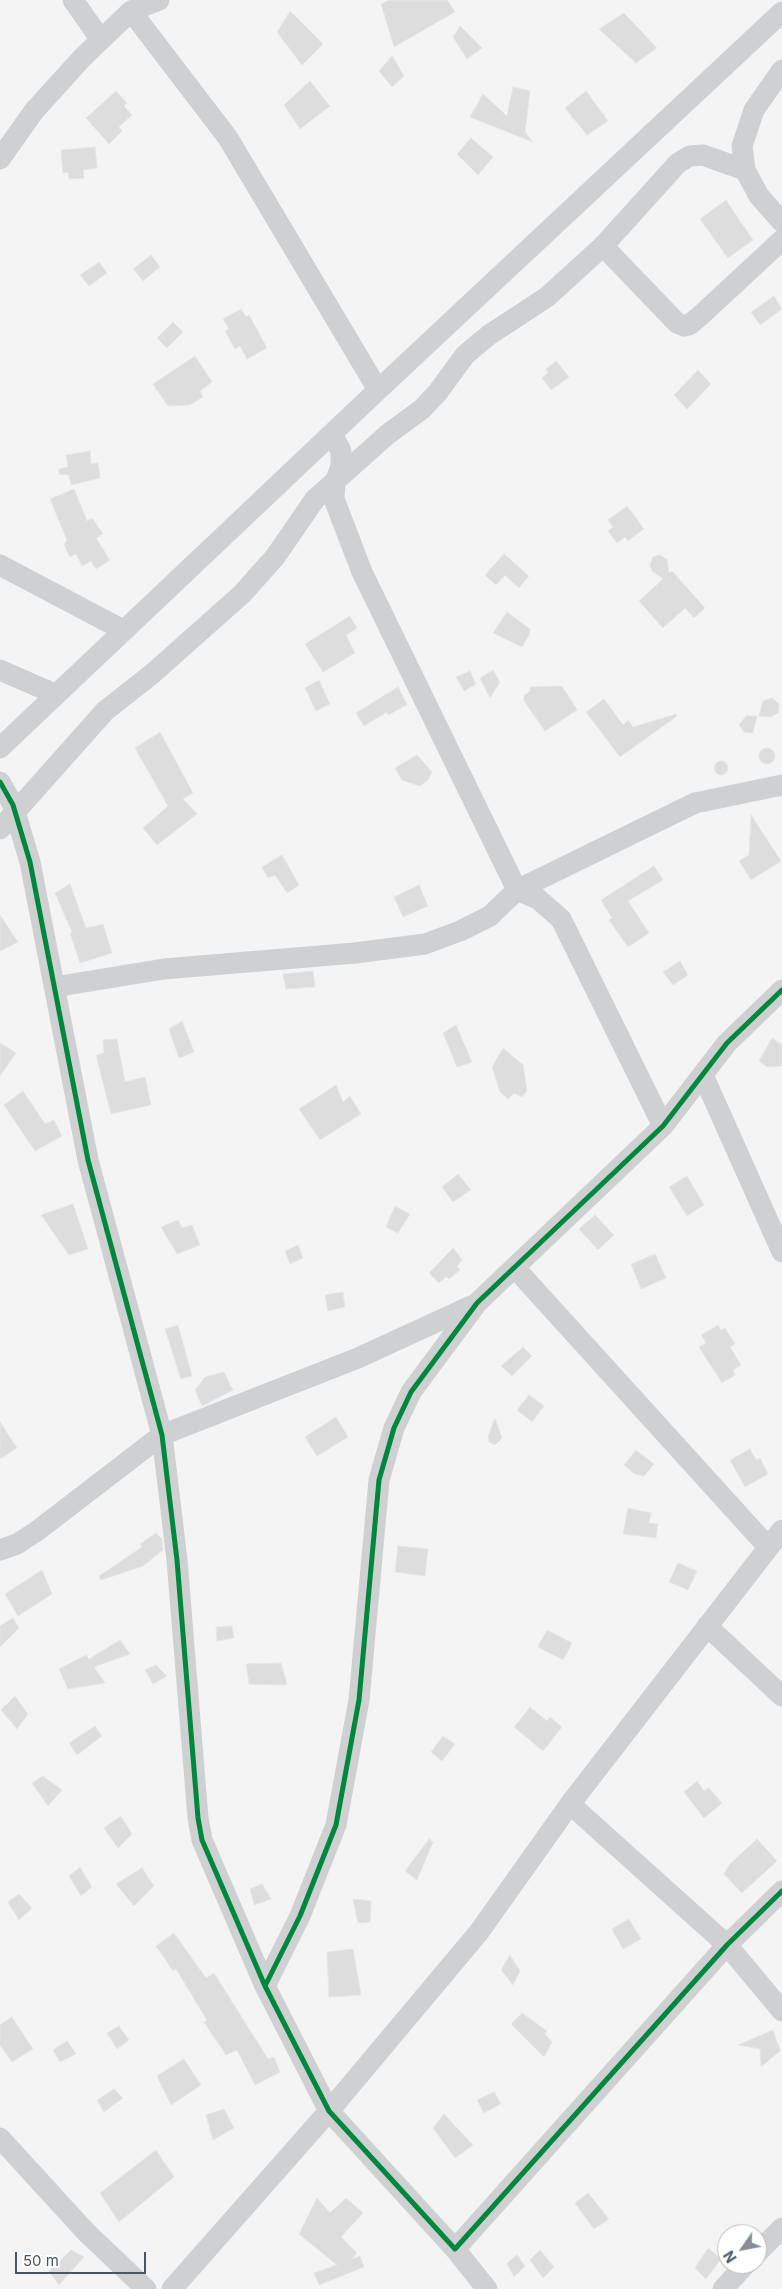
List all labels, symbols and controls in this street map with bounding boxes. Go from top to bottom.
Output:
north arrow [717,2224,767,2274]
scale bar [18,2242,149,2274]
text: N [720,2248,740,2266]
text: 50 m [23,2251,59,2270]

